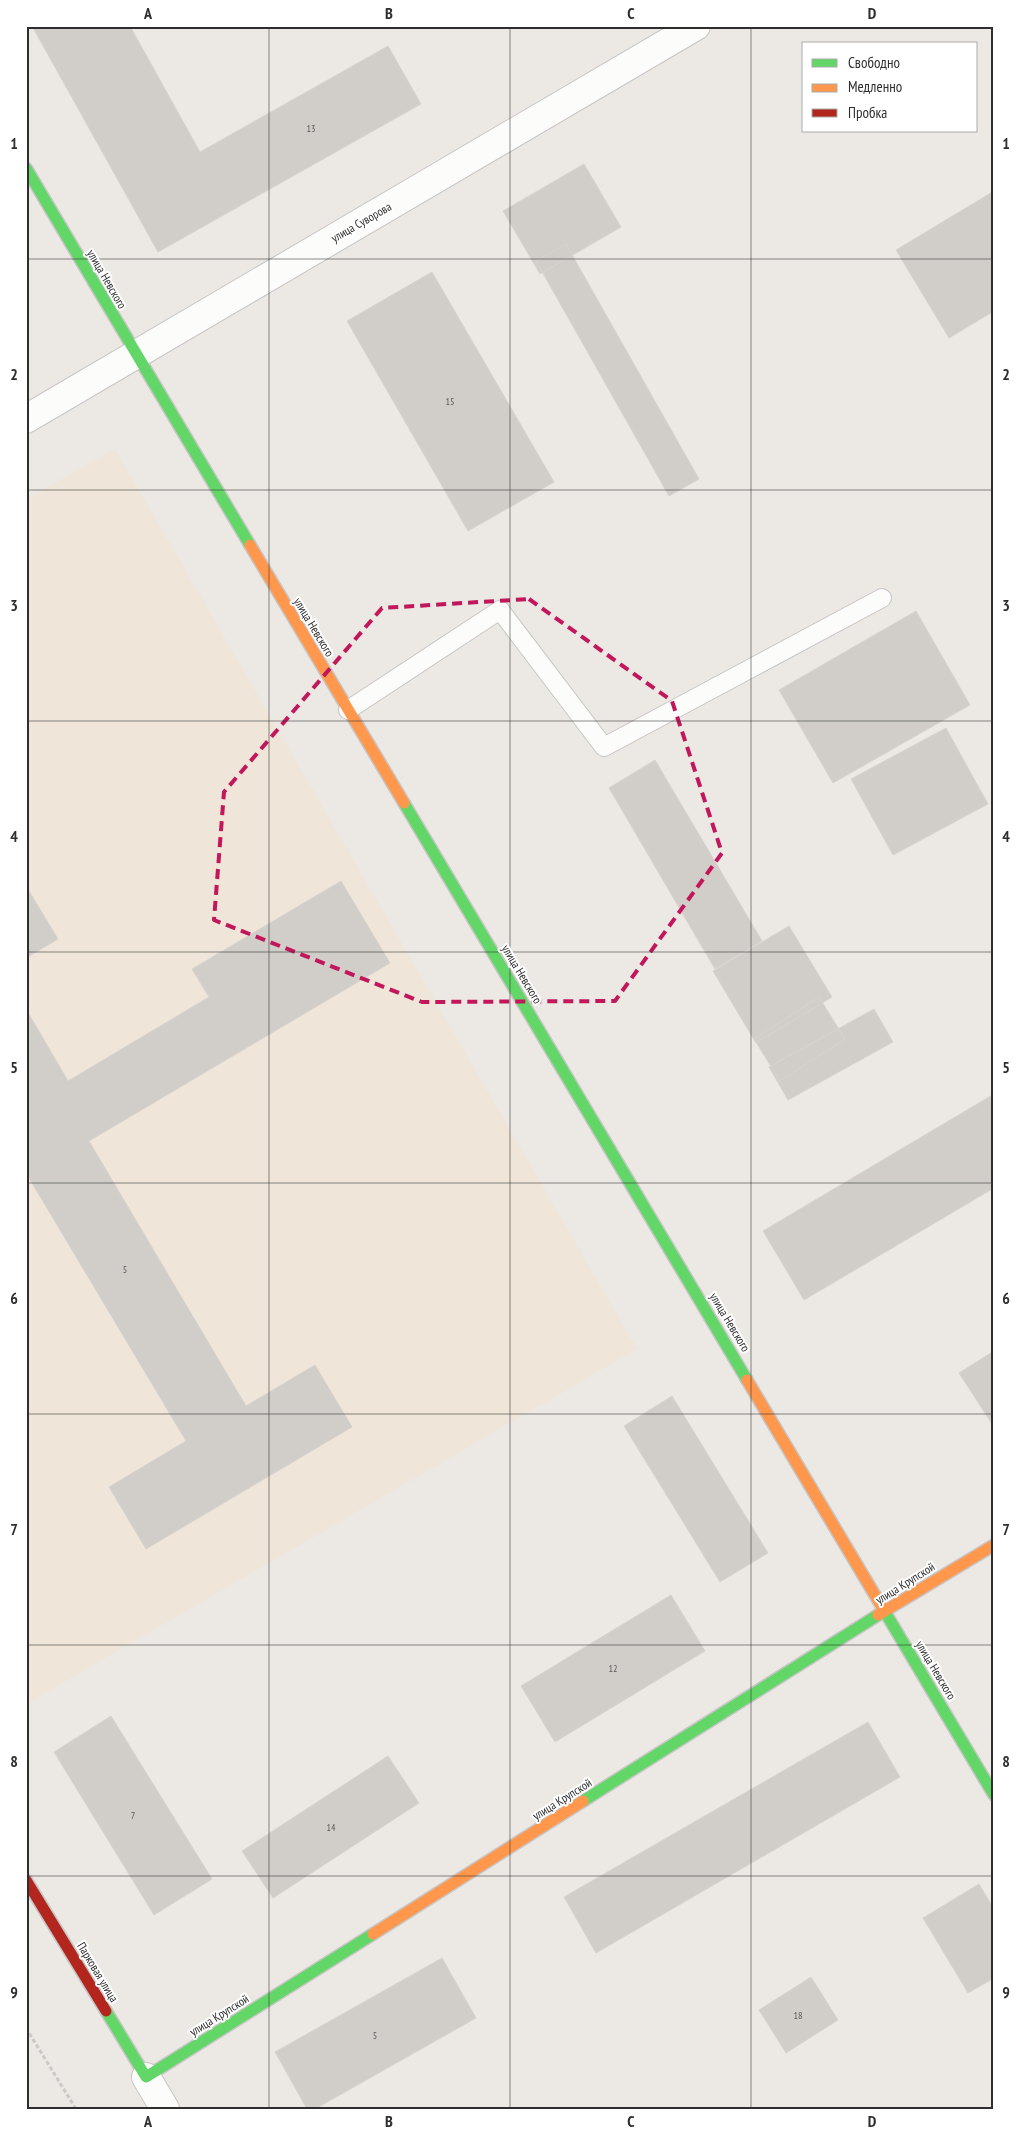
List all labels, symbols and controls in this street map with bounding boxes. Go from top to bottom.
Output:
text: A [143,3,153,23]
text: B [385,3,393,23]
text: C [627,3,635,23]
text: D [868,3,877,23]
legend [802,42,978,132]
text: Свободно [848,53,900,72]
text: Медленно [848,77,902,96]
text: Пробка [848,103,887,122]
house number: 13 [307,122,316,135]
text: 1 [10,133,18,153]
text: 1 [1002,133,1010,153]
street label: улица Суворова [328,199,394,245]
street label: улица Невского [84,247,130,311]
text: 2 [10,364,18,384]
text: 2 [1002,364,1010,384]
house number: 15 [446,395,455,408]
text: 3 [10,595,18,615]
street label: улица Невского [291,595,337,659]
text: 3 [1002,595,1010,615]
text: 4 [10,826,18,846]
text: 4 [1002,826,1010,846]
street label: улица Невского [499,942,545,1006]
text: 5 [10,1057,18,1077]
text: 5 [1002,1057,1010,1077]
house number: 5 [123,1263,127,1276]
text: 6 [10,1288,18,1308]
text: 6 [1002,1288,1010,1308]
street label: улица Невского [707,1290,753,1354]
text: 7 [10,1519,18,1539]
text: 7 [1002,1519,1010,1539]
street label: улица Крупской [873,1559,937,1607]
street label: улица Невского [913,1638,959,1702]
house number: 12 [609,1662,618,1675]
text: 8 [10,1751,18,1771]
text: 8 [1002,1751,1010,1771]
street label: улица Крупской [530,1775,594,1823]
house number: 7 [131,1809,135,1822]
house number: 14 [327,1821,336,1834]
street label: Парковая улица [74,1939,122,2005]
text: 9 [10,1982,18,2002]
text: 9 [1002,1982,1010,2002]
street label: улица Крупской [187,1991,251,2039]
house number: 18 [794,2009,803,2022]
house number: 5 [373,2029,377,2042]
text: A [143,2111,153,2131]
text: B [385,2111,393,2131]
text: C [627,2111,635,2131]
text: D [868,2111,877,2131]

